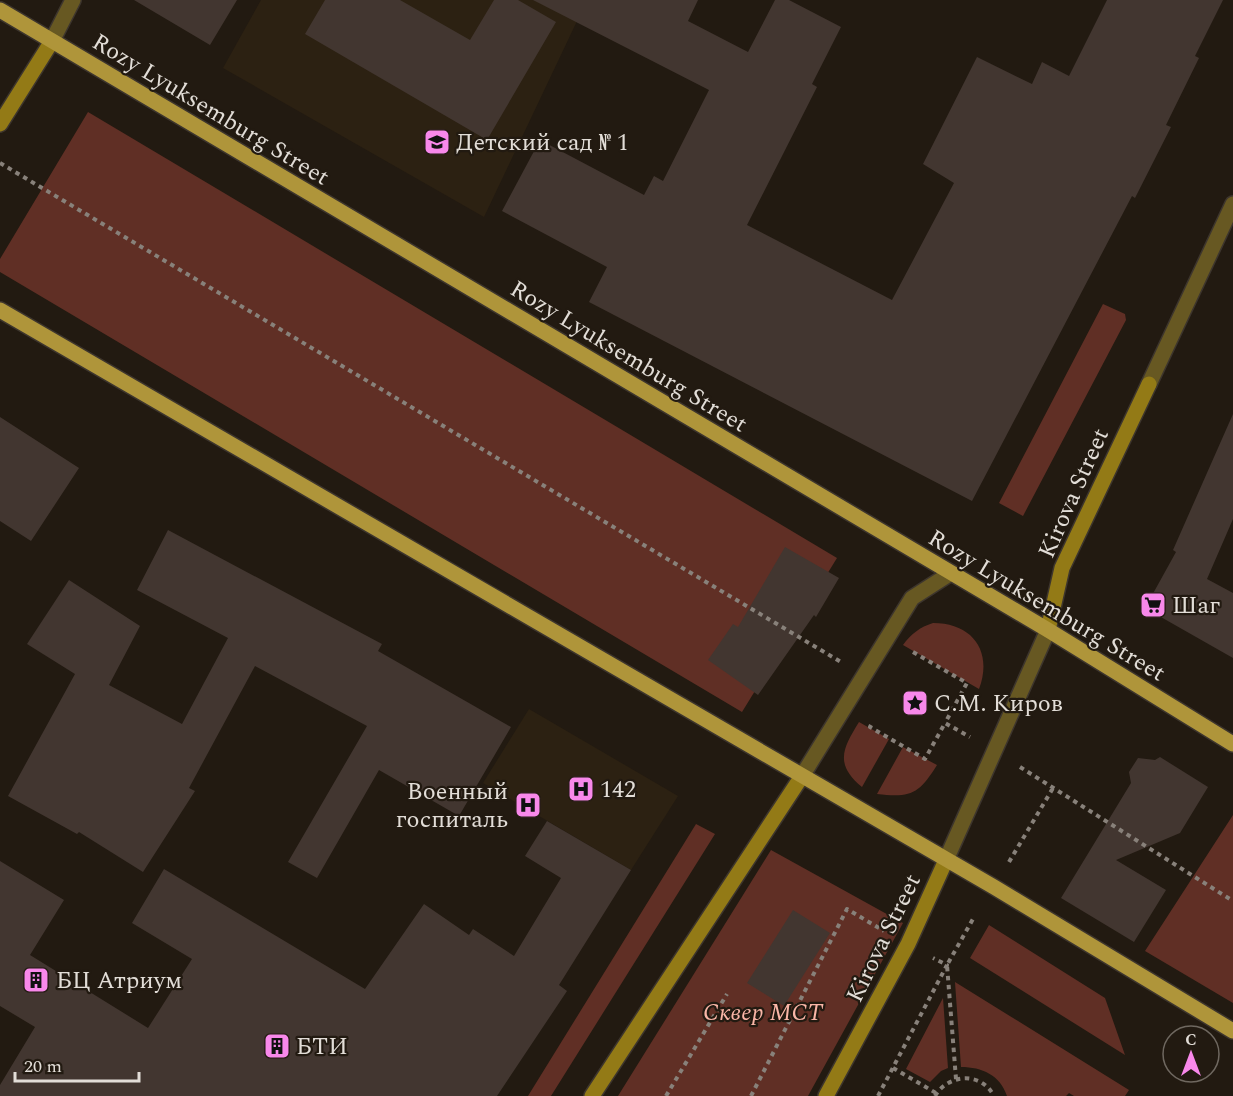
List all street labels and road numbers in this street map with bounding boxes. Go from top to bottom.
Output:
street label: Rozy Lyuksemburg Street [85,25,336,195]
street label: Rozy Lyuksemburg Street [503,272,754,442]
street label: Kirova Street [1029,422,1119,564]
street label: Rozy Lyuksemburg Street [921,521,1172,691]
street label: Kirova Street [837,868,931,1009]

